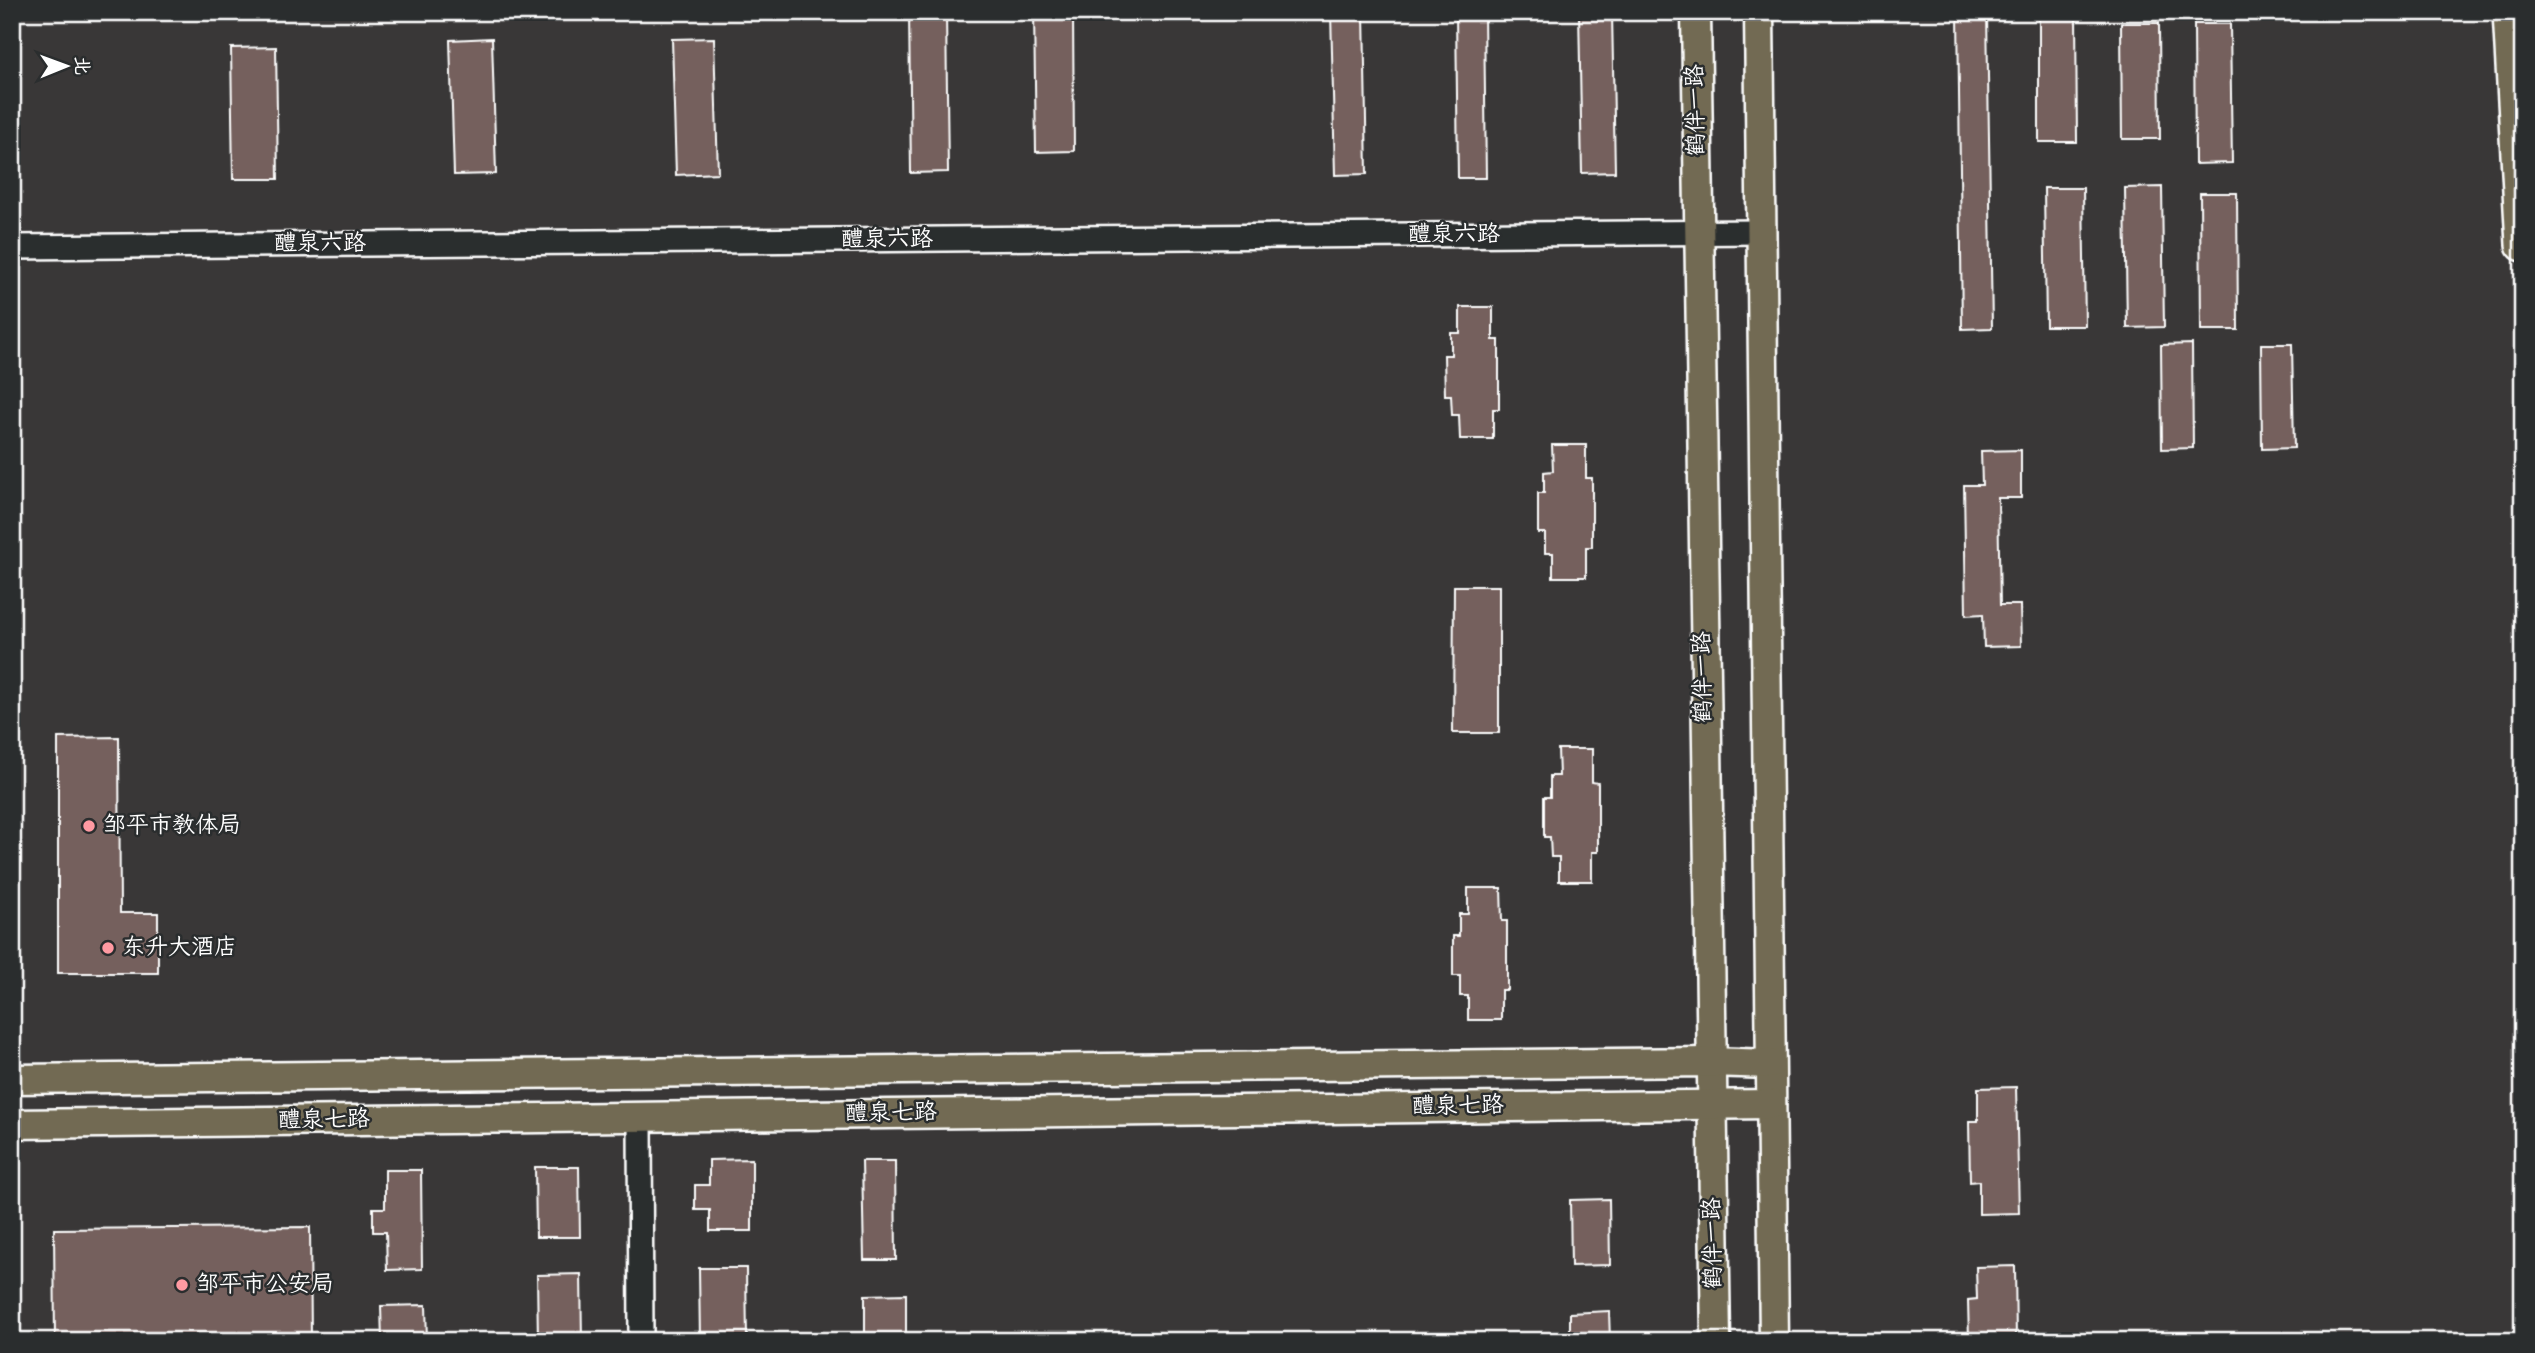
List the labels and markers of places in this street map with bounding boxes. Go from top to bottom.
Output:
place label: 邹平市教体局 [103,810,241,843]
marker: 邹平市教体局 [81,818,97,834]
place label: 东升大酒店 [122,932,237,965]
marker: 东升大酒店 [100,940,116,956]
place label: 邹平市公安局 [196,1269,334,1302]
marker: 邹平市公安局 [174,1277,190,1293]

